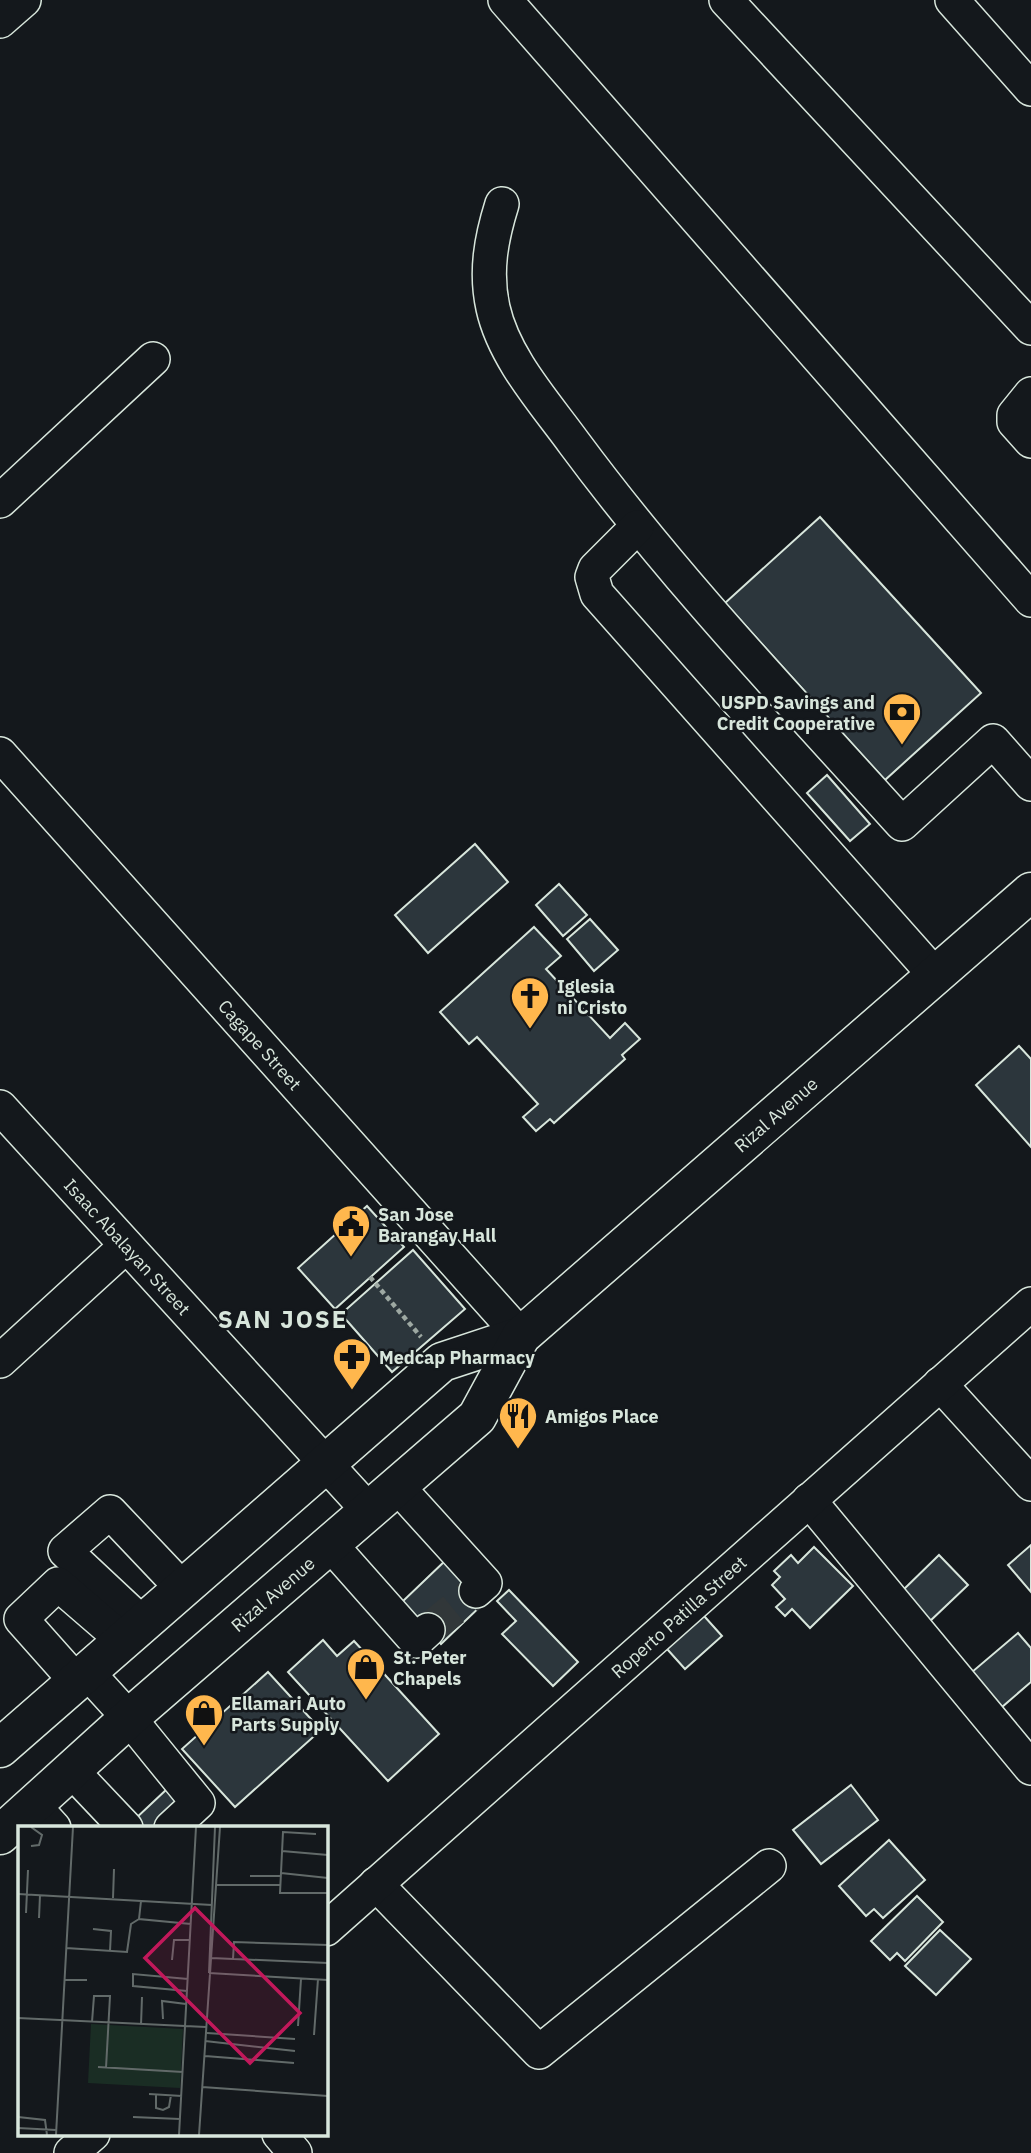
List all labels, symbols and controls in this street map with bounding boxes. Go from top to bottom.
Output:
place label: USPD Savings and Credit Cooperative [717,691,875,735]
bank icon: USPD Savings and Credit Cooperative [881,691,923,746]
church icon: Iglesia ni Cristo [509,975,551,1030]
place label: Iglesia ni Cristo [557,975,627,1019]
street label: Cagape Street [214,994,307,1095]
street label: Rizal Avenue [729,1072,822,1157]
street label: Isaac Abalayan Street [59,1173,196,1320]
public building icon: San Jose Barangay Hall [330,1203,372,1258]
place label: San Jose Barangay Hall [378,1203,497,1247]
district label: SAN JOSE [218,1303,348,1335]
pharmacy icon: Medcap Pharmacy [331,1336,373,1391]
place label: Medcap Pharmacy [379,1346,535,1369]
restaurant icon: Amigos Place [497,1395,539,1450]
place label: Amigos Place [545,1405,659,1428]
street label: Rizal Avenue [226,1551,319,1636]
street label: Roperto Patilla Street [606,1551,751,1683]
shop icon: St. Peter Chapels [345,1646,387,1701]
place label: St. Peter Chapels [393,1646,467,1690]
shop icon: Ellamari Auto Parts Supply [183,1692,225,1747]
place label: Ellamari Auto Parts Supply [231,1692,346,1736]
inset map [18,1826,327,2136]

